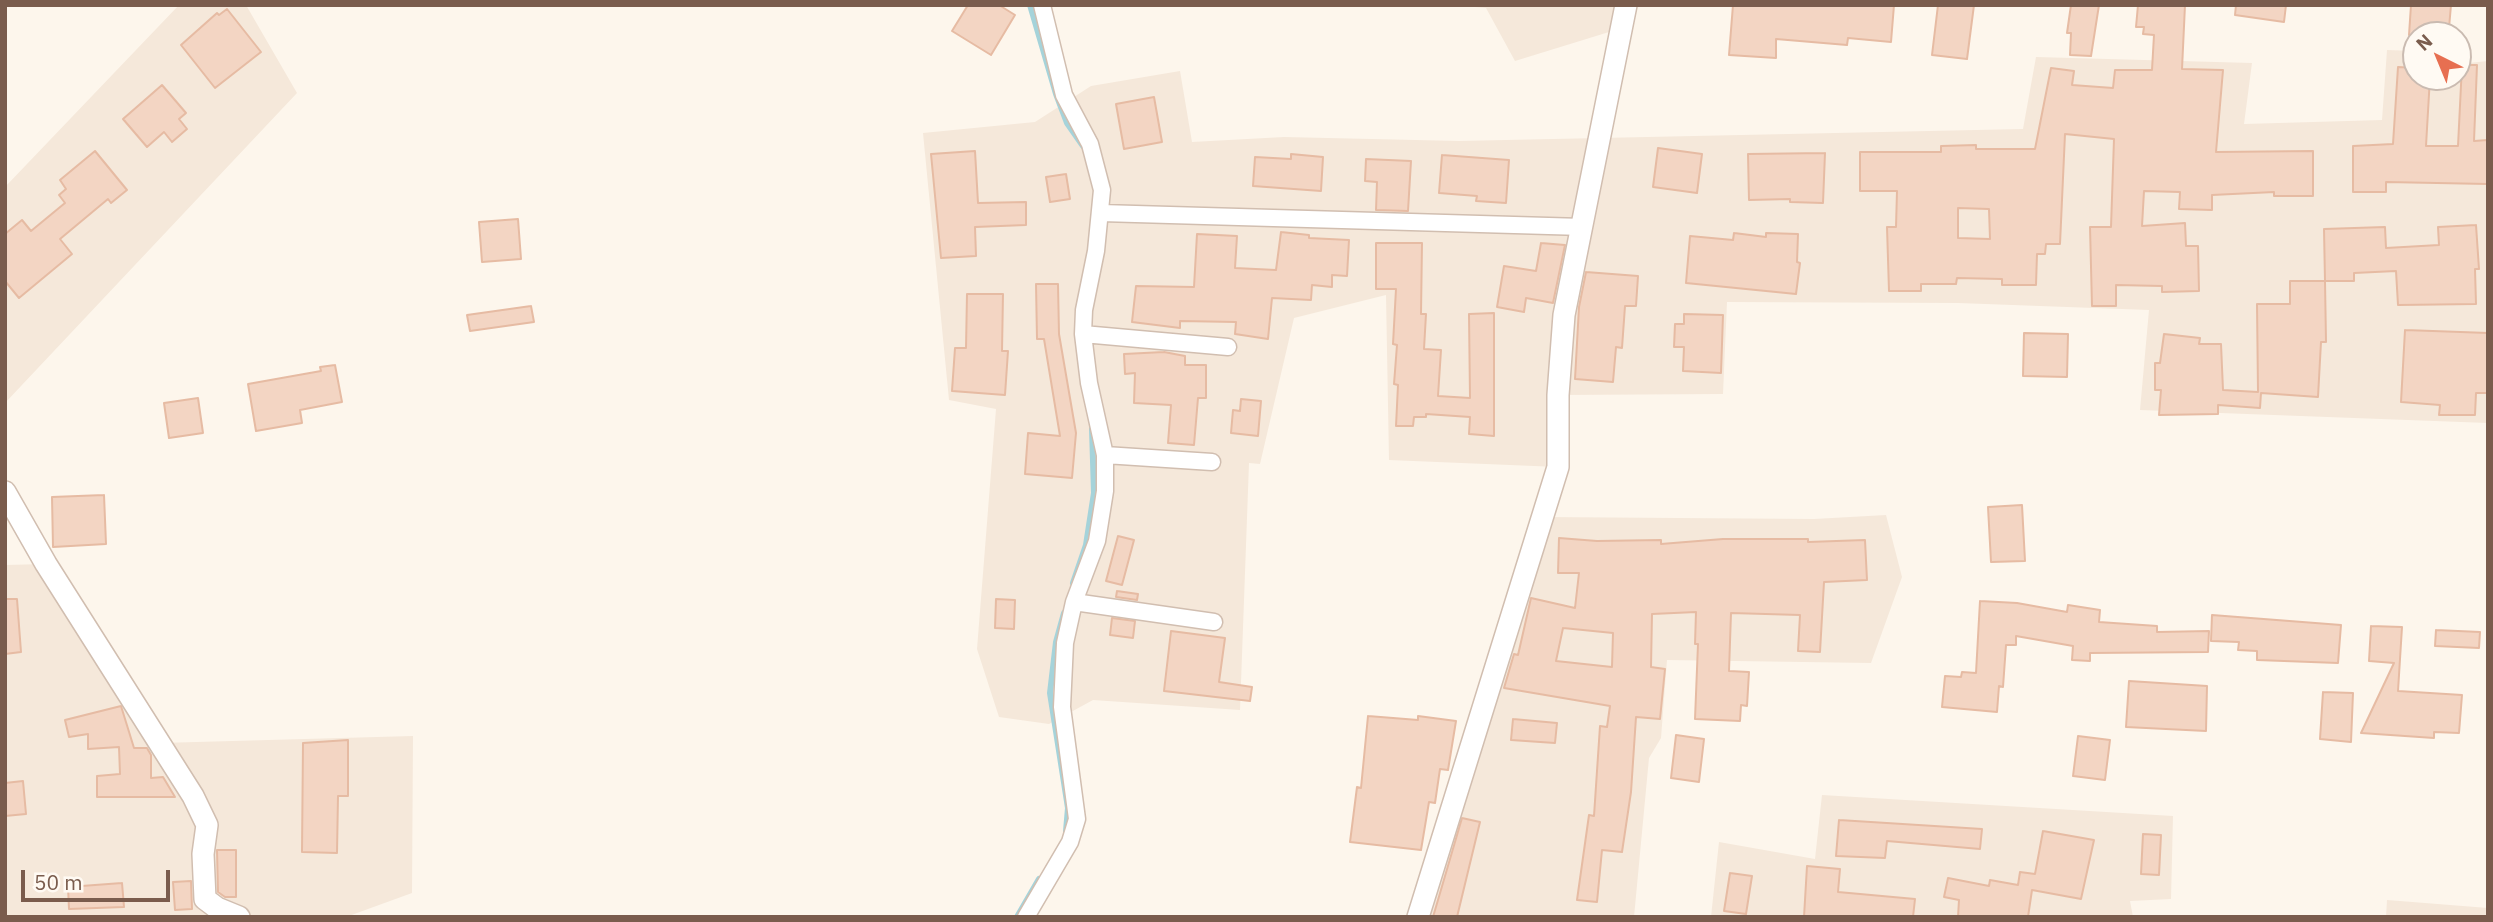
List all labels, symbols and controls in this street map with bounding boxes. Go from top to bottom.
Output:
north arrow [2402,21,2472,91]
text: N [2411,29,2437,56]
scale bar [24,856,173,900]
text: 50 m [34,868,83,896]

